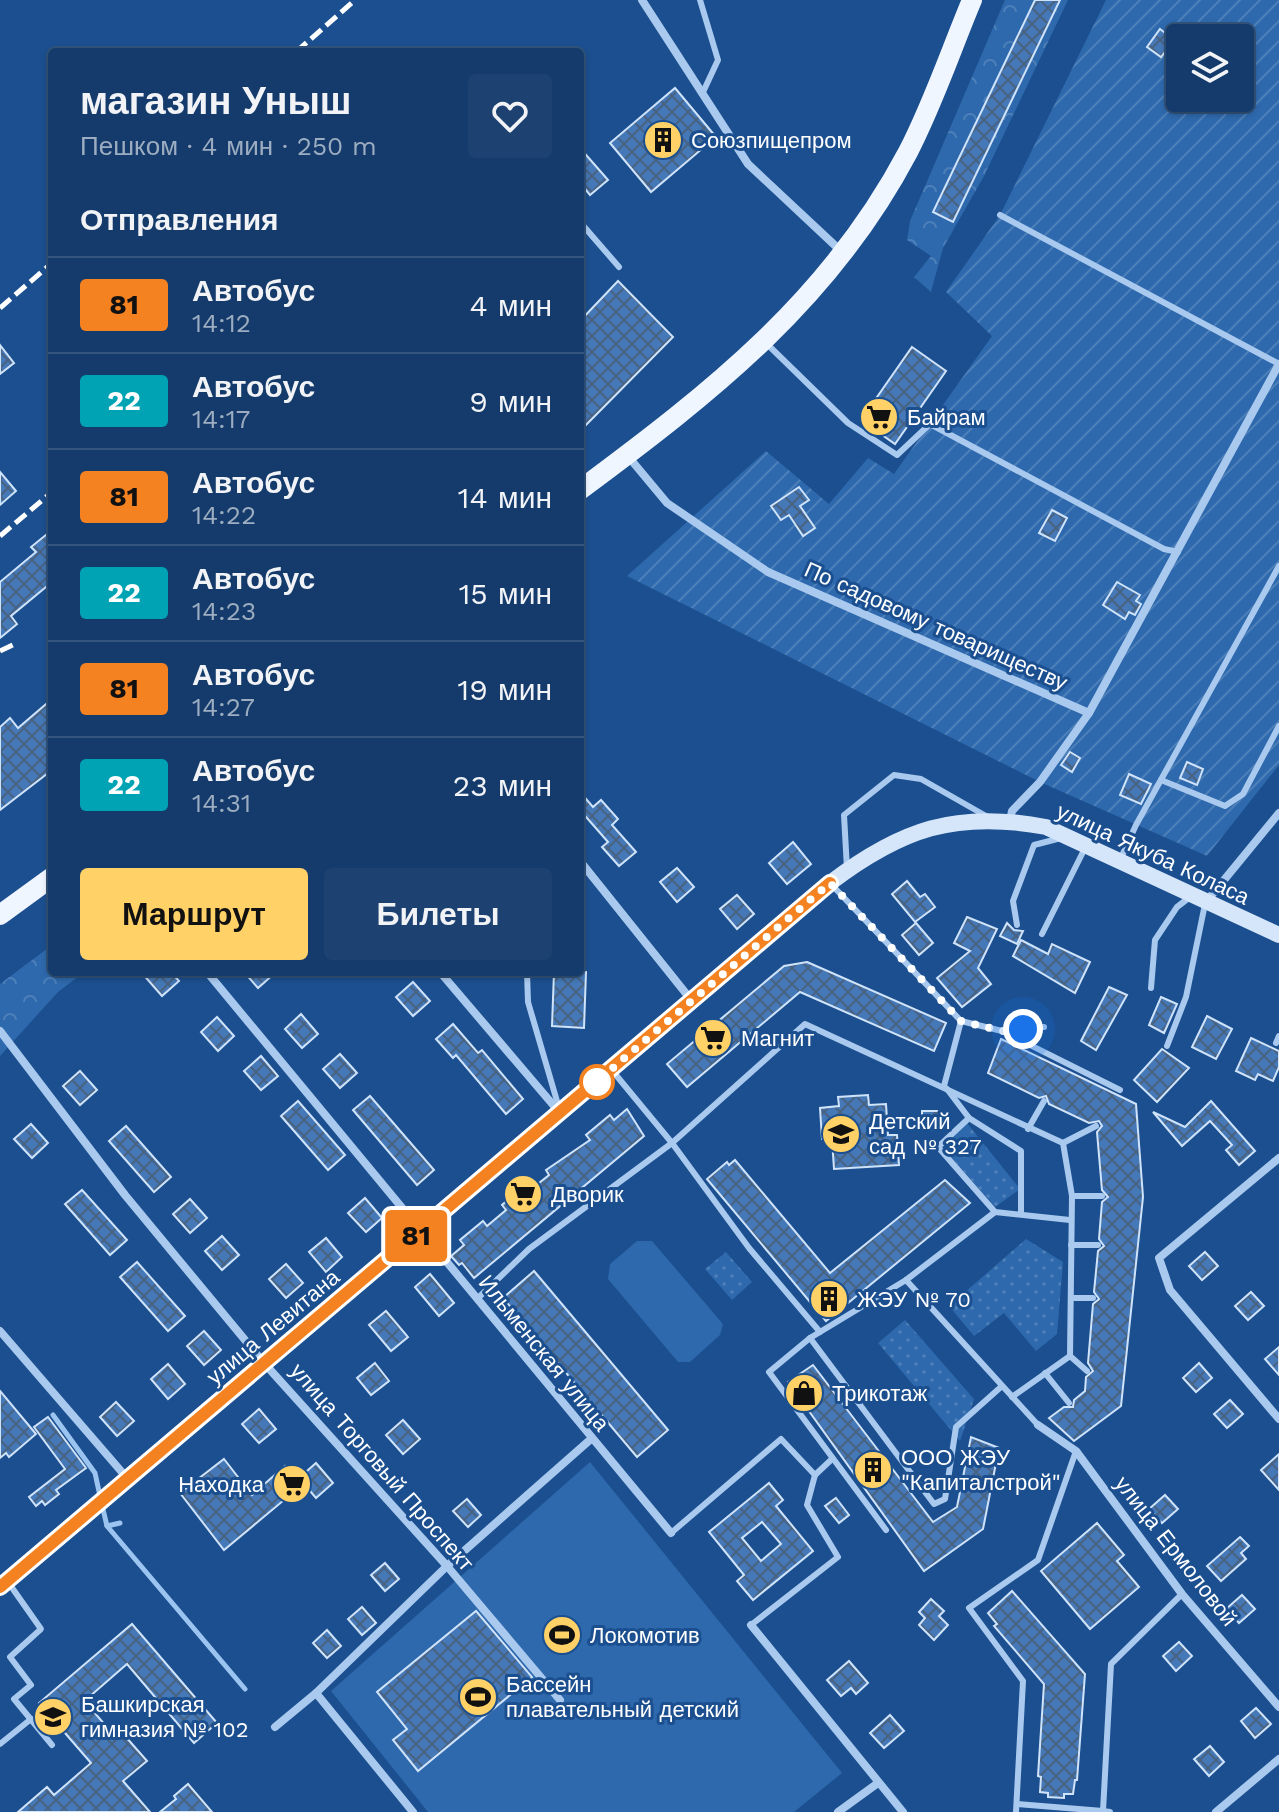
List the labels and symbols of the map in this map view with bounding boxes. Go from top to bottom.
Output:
building icon: Союзпищепром [642,119,684,161]
place label: Союзпищепром [691,128,852,153]
supermarket icon: Байрам [858,396,900,438]
place label: Байрам [907,405,986,430]
street label: По садовому товариществу [801,557,1071,695]
street label: улица Якуба Коласа [1053,798,1254,910]
your location [1003,1009,1043,1049]
supermarket icon: Магнит [692,1017,734,1059]
place label: Магнит [741,1026,814,1051]
unlabelled marker [580,1065,614,1099]
place label: Детский сад № 327 [869,1109,982,1159]
school or university icon: Детский сад № 327 [820,1113,862,1155]
supermarket icon: Дворик [502,1173,544,1215]
place label: Дворик [551,1182,624,1207]
line badge: 81 [380,1210,452,1262]
street label: улица Левитана [202,1264,345,1390]
street label: Ильменская улица [474,1270,615,1436]
building icon: ЖЭУ № 70 [808,1278,850,1320]
place label: ЖЭУ № 70 [857,1287,971,1312]
street label: улица Торговый Проспект [285,1358,479,1576]
shop icon: Трикотаж [783,1372,825,1414]
place label: Трикотаж [832,1381,927,1406]
place label: ООО ЖЭУ "Капиталстрой" [901,1445,1061,1495]
building icon: ООО ЖЭУ "Капиталстрой" [852,1449,894,1491]
supermarket icon: Находка [271,1463,313,1505]
street label: улица Ермоловой [1110,1471,1242,1631]
place label: Находка [178,1472,265,1497]
sports icon: Локомотив [541,1614,583,1656]
place label: Локомотив [590,1623,700,1648]
place label: Бассейн плавательный детский [506,1672,739,1722]
sports icon: Бассейн плавательный детский [457,1676,499,1718]
place label: Башкирская гимназия № 102 [81,1692,249,1742]
school or university icon: Башкирская гимназия № 102 [32,1696,74,1738]

